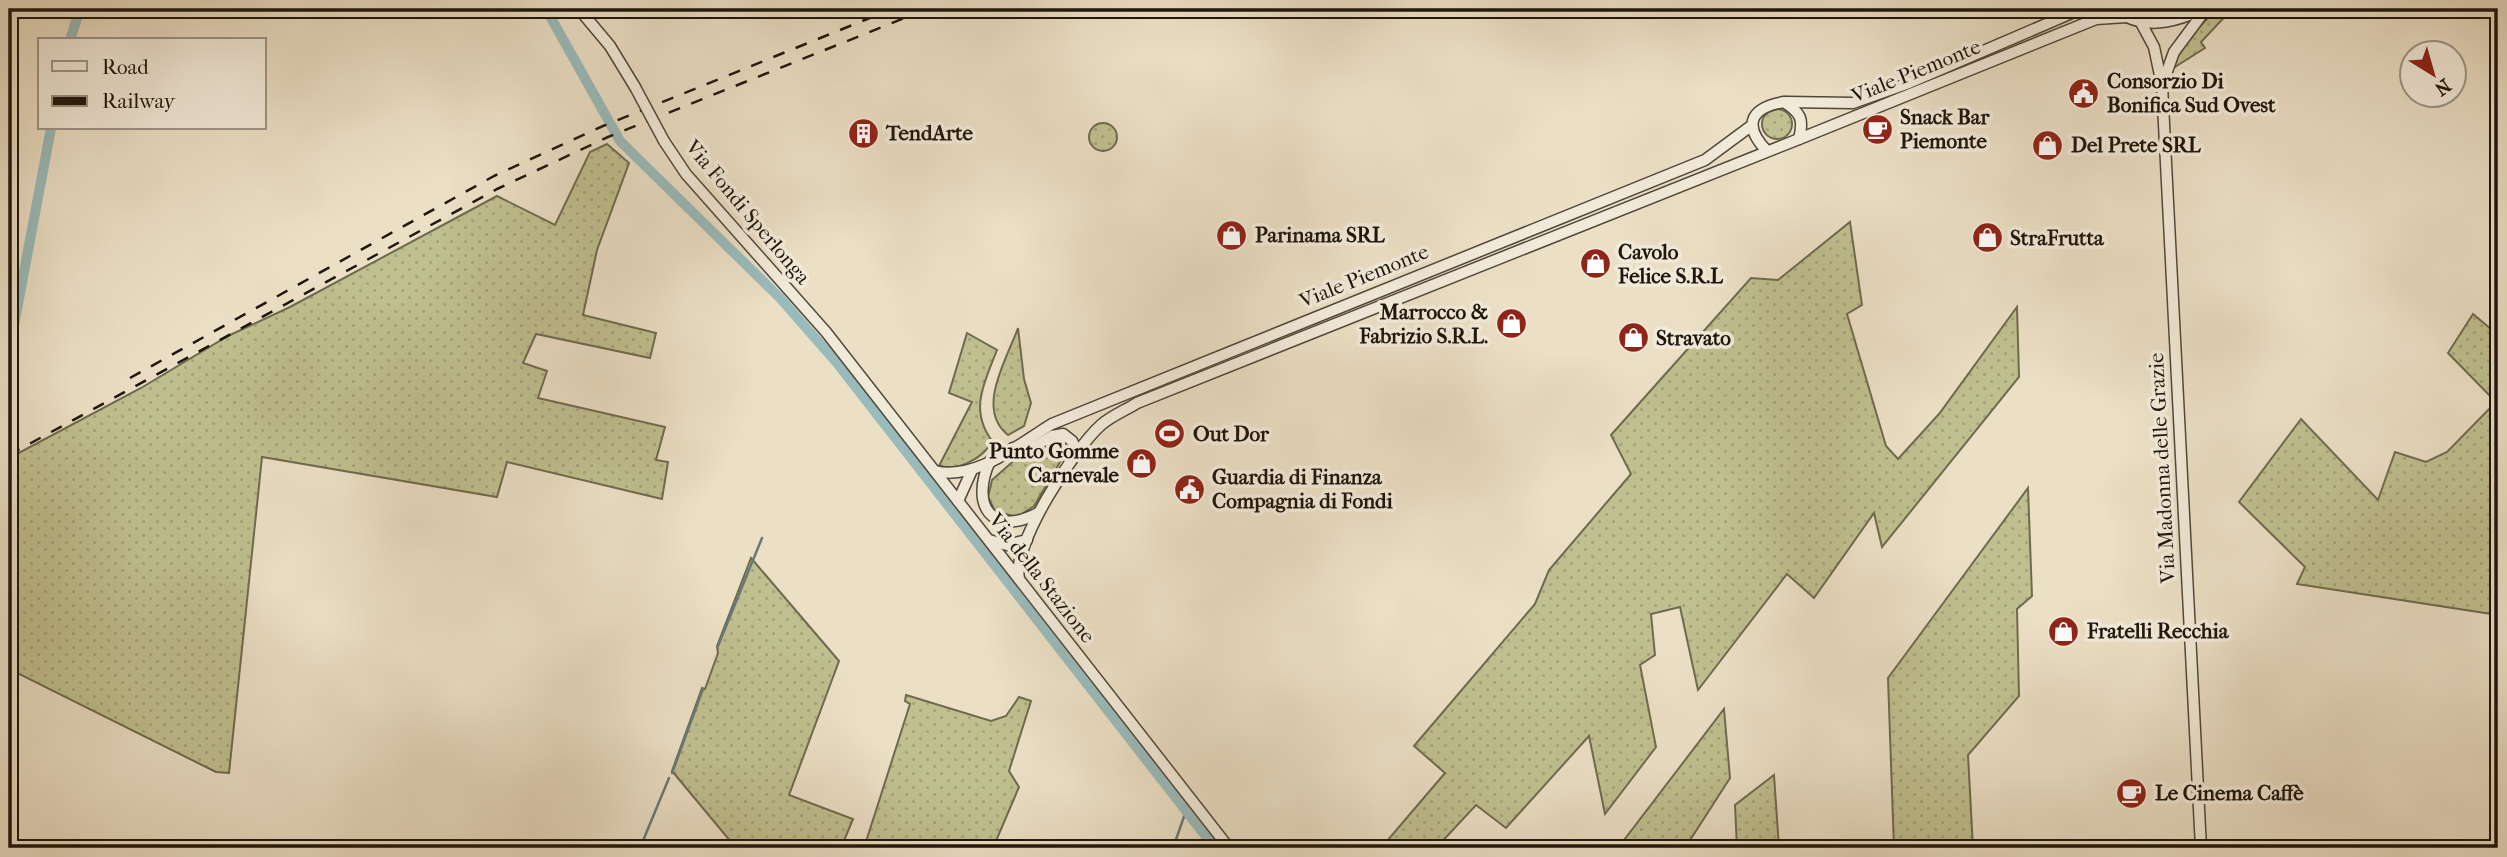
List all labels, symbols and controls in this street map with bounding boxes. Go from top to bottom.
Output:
street label: Viale Piemonte [1847,34,1984,108]
legend [38,38,266,130]
north arrow [2398,38,2468,108]
text: Road [102,55,149,79]
place label: Consorzio Di Bonifica Sud Ovest [2107,69,2276,117]
text: N [2430,74,2455,100]
public building icon: Consorzio Di Bonifica Sud Ovest [2067,76,2101,110]
text: Railway [102,89,176,113]
place label: Snack Bar Piemonte [1900,105,1991,153]
cafe icon: Snack Bar Piemonte [1860,112,1894,146]
building icon: TendArte [846,116,880,150]
place label: TendArte [885,121,974,145]
shop icon: Del Prete SRL [2031,128,2065,162]
place label: Del Prete SRL [2071,133,2201,157]
street label: Via Fondi Sperlonga [680,134,815,289]
shop icon: Parinama SRL [1215,218,1249,252]
shop icon: StraFrutta [1970,221,2004,255]
place label: Parinama SRL [1255,223,1385,247]
place label: StraFrutta [2010,226,2105,250]
street label: Viale Piemonte [1295,239,1432,313]
place label: Cavolo Felice S.R.L [1617,240,1723,288]
shop icon: Cavolo Felice S.R.L [1578,247,1612,281]
place label: Marrocco & Fabrizio S.R.L. [1358,300,1488,348]
shop icon: Marrocco & Fabrizio S.R.L. [1494,307,1528,341]
shop icon: Stravato [1616,321,1650,355]
place label: Stravato [1656,326,1731,350]
street label: Via Madonna delle Grazie [2144,352,2180,585]
sports icon: Out Dor [1153,417,1187,451]
place label: Out Dor [1193,422,1270,446]
place label: Punto Gomme Carnevale [989,439,1120,487]
shop icon: Punto Gomme Carnevale [1125,446,1159,480]
place label: Guardia di Finanza Compagnia di Fondi [1212,465,1394,513]
public building icon: Guardia di Finanza Compagnia di Fondi [1172,472,1206,506]
street label: Via della Stazione [983,508,1100,648]
shop icon: Fratelli Recchia [2047,614,2081,648]
place label: Fratelli Recchia [2086,619,2230,643]
cafe icon: Le Cinema Caffè [2115,776,2149,810]
place label: Le Cinema Caffè [2155,781,2304,805]

